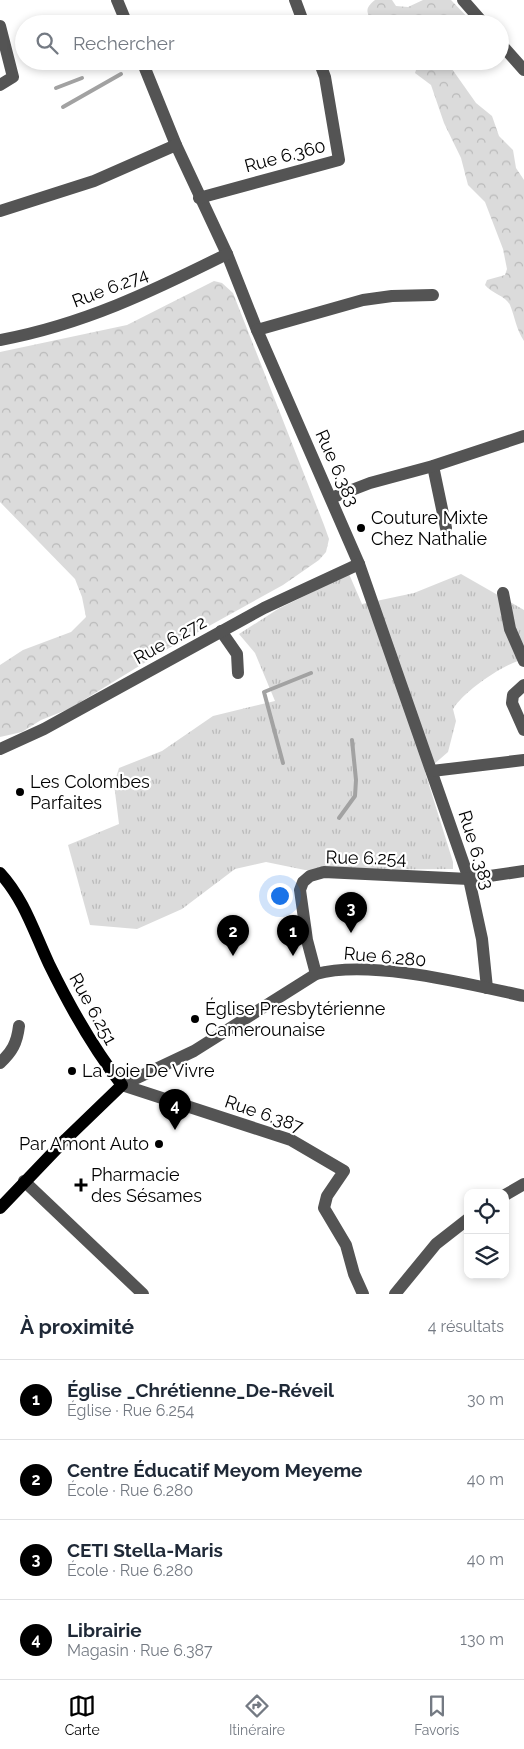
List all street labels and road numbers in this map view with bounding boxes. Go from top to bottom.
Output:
street label: Rue 6.360 [242,135,328,176]
street label: Rue 6.274 [69,263,151,312]
street label: Rue 6.383 [311,426,364,509]
street label: Rue 6.272 [130,611,210,668]
street label: Rue 6.383 [455,808,498,892]
street label: Rue 6.254 [325,846,407,869]
street label: Rue 6.280 [343,942,427,971]
street label: Rue 6.251 [65,969,122,1048]
street label: Rue 6.387 [222,1090,307,1137]

